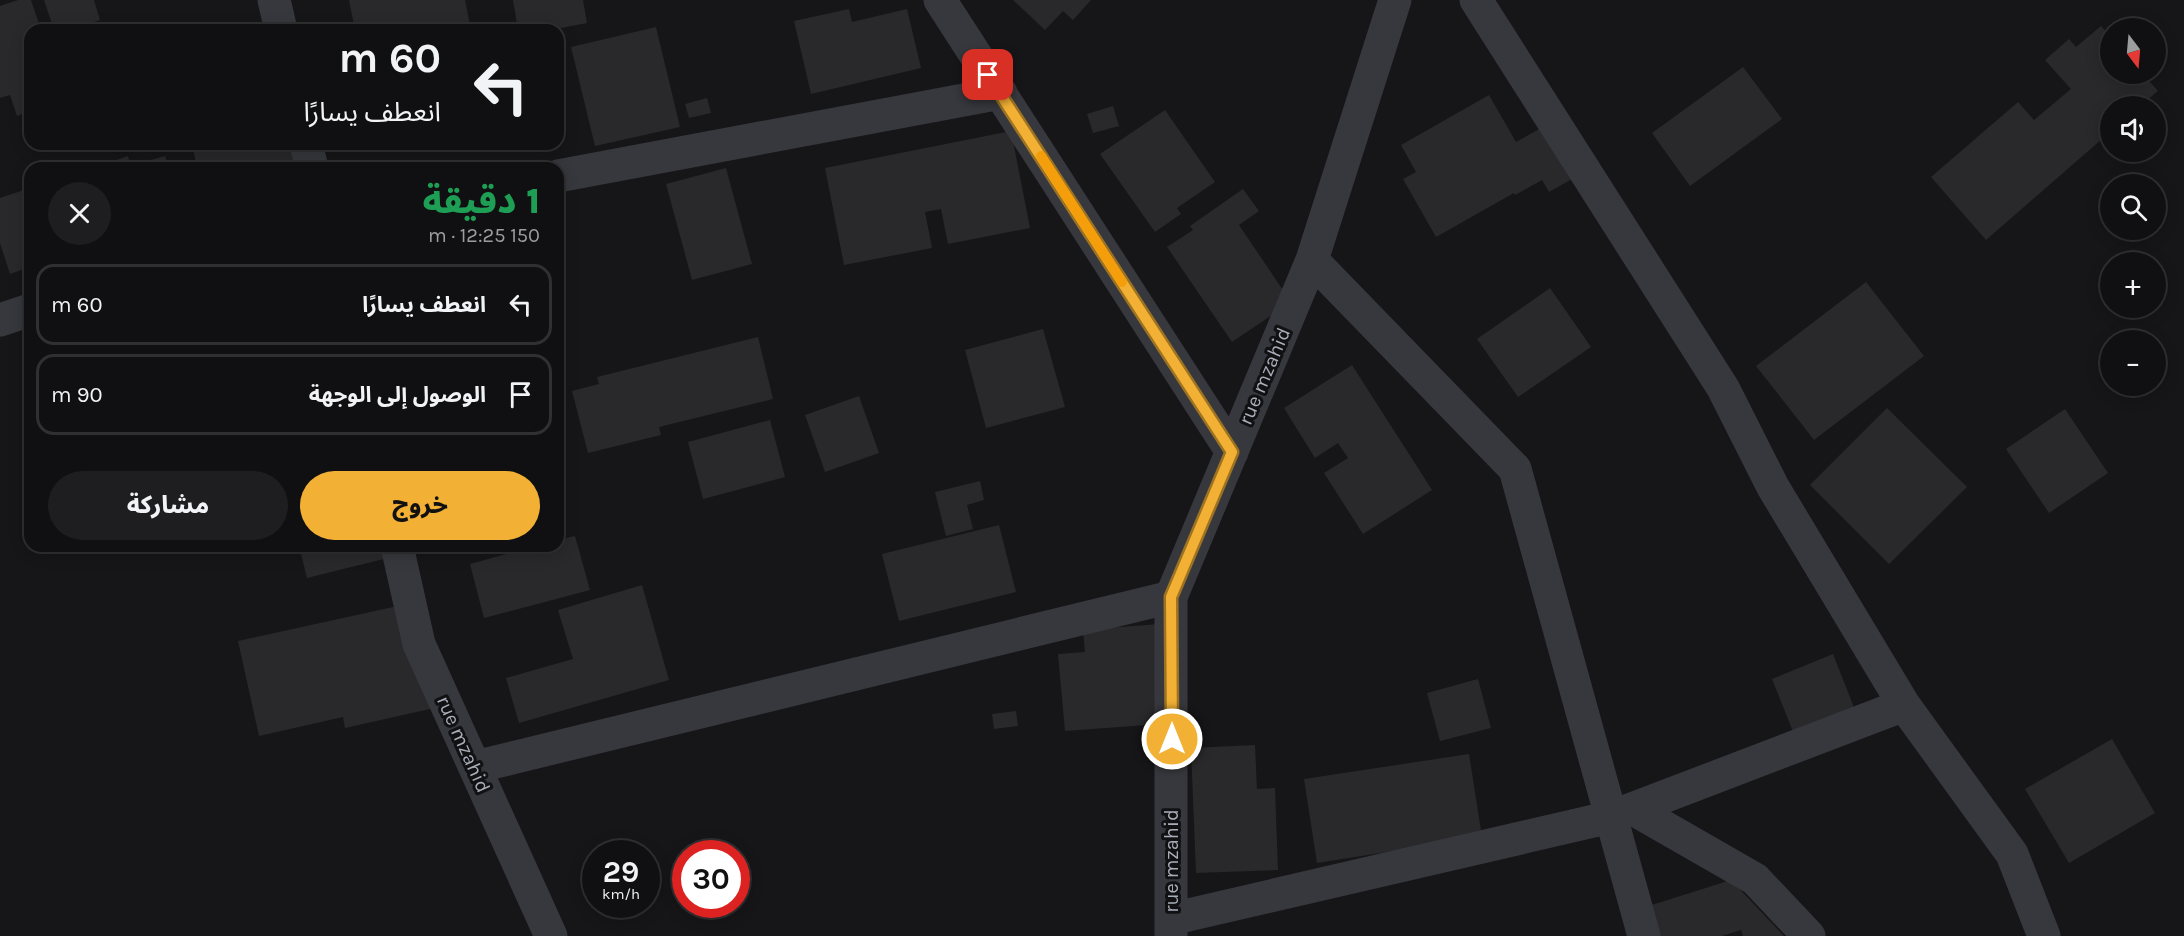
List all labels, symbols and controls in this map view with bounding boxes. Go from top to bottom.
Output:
north arrow [2100,18,2166,84]
map controls [2100,18,2166,396]
text: 60 m [338,33,441,83]
icon: left [462,48,540,126]
pin [962,49,1013,100]
icon: arrive [971,58,1004,91]
text: انعطف يسارًا [303,96,441,128]
button: sound [2100,96,2166,162]
button: search [2100,174,2166,240]
text: 1 دقيقة [422,180,540,222]
button: close [48,182,111,245]
text: 150 m · 12:25 [428,224,540,247]
button: + [2100,252,2166,318]
icon: left [504,288,537,321]
text: 60 m [51,292,102,318]
text: انعطف يسارًا [362,292,486,318]
street label: rue mzahid [1234,324,1295,428]
button: − [2100,330,2166,396]
icon: arrive [504,378,537,411]
text: 90 m [51,382,103,408]
text: الوصول إلى الوجهة [309,382,486,408]
button: مشاركة [48,471,288,540]
button: خروج [300,471,540,540]
street label: rue mzahid [432,692,495,796]
position arrow [1140,707,1204,771]
street label: rue mzahid [1160,809,1183,913]
speed limit sign: 30 [672,840,750,918]
text: 29 [603,854,639,890]
text: km/h [602,885,640,903]

